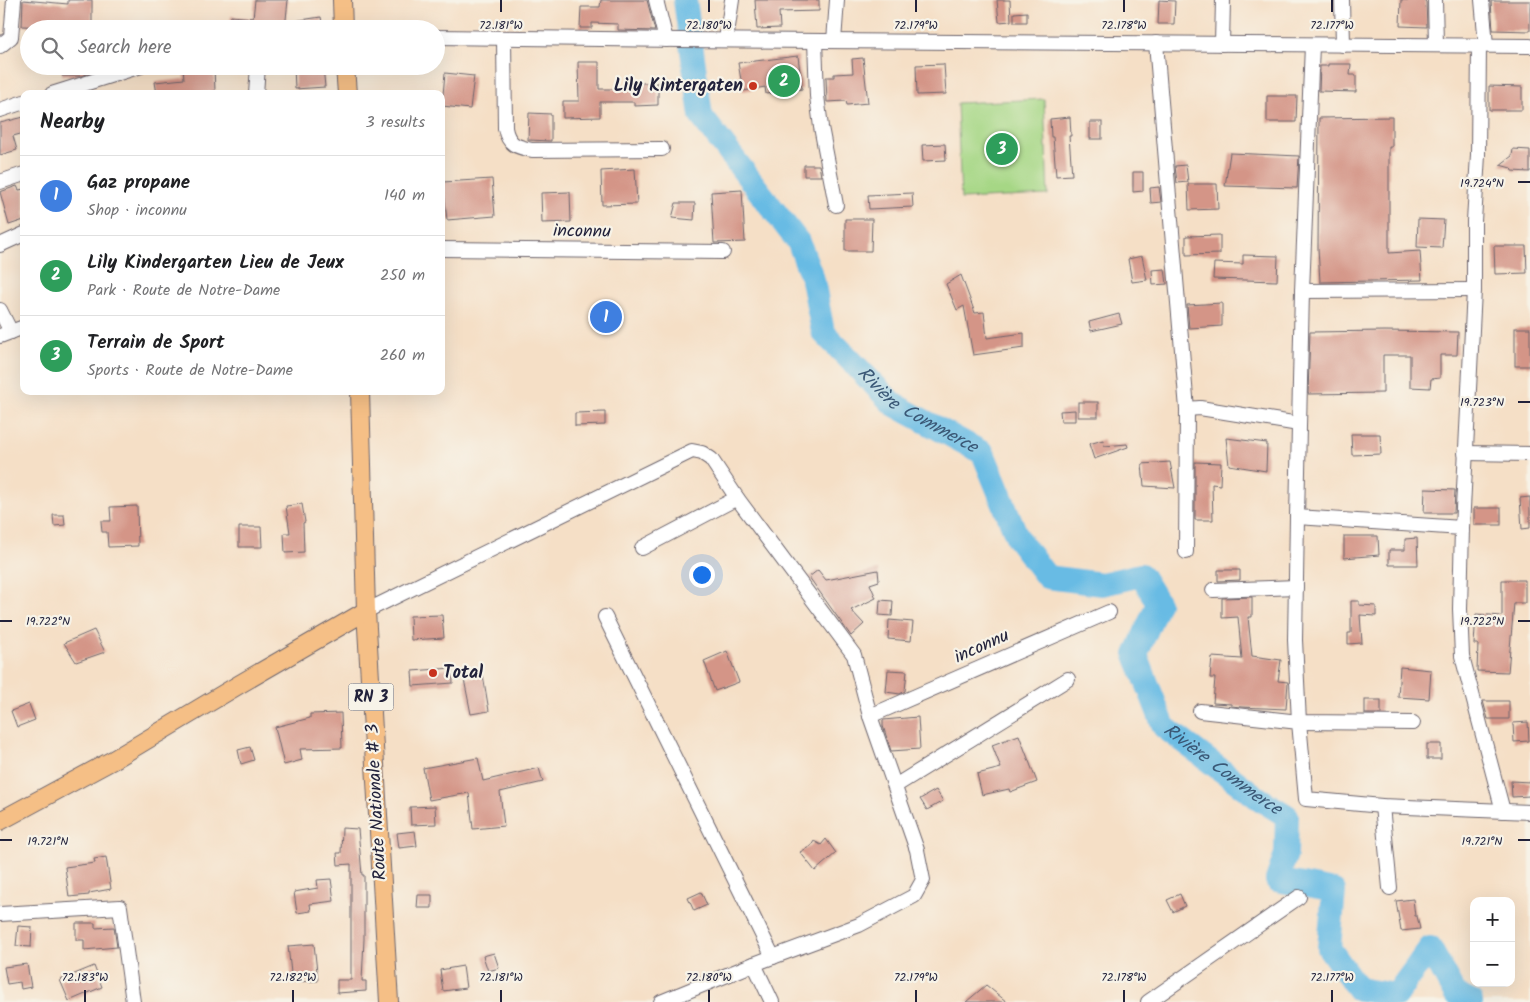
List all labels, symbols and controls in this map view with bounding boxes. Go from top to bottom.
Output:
text: 72.181°W [479,16,523,35]
text: 72.180°W [686,16,732,35]
text: 72.179°W [894,16,938,35]
text: 72.178°W [1101,16,1147,35]
text: 72.177°W [1310,16,1354,35]
search box [20,20,445,75]
text: Search here [78,33,172,63]
icon: search [38,34,66,62]
pin: 2 [768,62,800,100]
place label: Lily Kintergaten [614,72,743,101]
marker: Lily Kintergaten [747,80,759,92]
text: Nearby [40,106,105,139]
text: 3 results [366,110,425,135]
pin: 3 [986,130,1018,168]
text: Gaz propane [87,168,190,198]
text: 19.724°N [1460,174,1504,193]
text: 1 [54,183,58,208]
text: 140 m [384,183,425,208]
text: Shop · inconnu [87,198,187,223]
street label: inconnu [553,217,612,247]
text: Lily Kindergarten Lieu de Jeux [87,248,344,278]
text: 2 [51,263,61,288]
text: 250 m [380,263,425,288]
text: Park · Route de Notre-Dame [87,278,280,303]
pin: 1 [590,298,622,336]
text: Terrain de Sport [87,328,225,358]
text: 3 [52,343,60,368]
text: 260 m [380,343,425,368]
text: Sports · Route de Notre-Dame [87,358,293,383]
water label: Rivière Commerce [849,360,985,463]
text: 19.723°N [1460,393,1504,412]
your location [689,562,715,588]
text: 19.722°N [26,612,70,631]
text: 19.722°N [1460,612,1504,631]
street label: inconnu [950,622,1015,672]
place label: Total [443,659,483,688]
marker: Total [427,667,439,679]
road number: RN 3 [348,684,394,710]
water label: Rivière Commerce [1156,716,1289,825]
street label: Route Nationale # 3 [358,723,396,881]
text: 19.721°N [28,832,68,851]
text: 19.721°N [1462,832,1502,851]
map controls [1470,897,1515,987]
button: + [1470,897,1515,942]
button: − [1470,942,1515,987]
text: 72.183°W [62,968,108,987]
text: 72.182°W [270,968,316,987]
text: 72.181°W [479,968,523,987]
text: 72.180°W [686,968,732,987]
text: 72.179°W [894,968,938,987]
text: 72.178°W [1101,968,1147,987]
text: 72.177°W [1310,968,1354,987]

